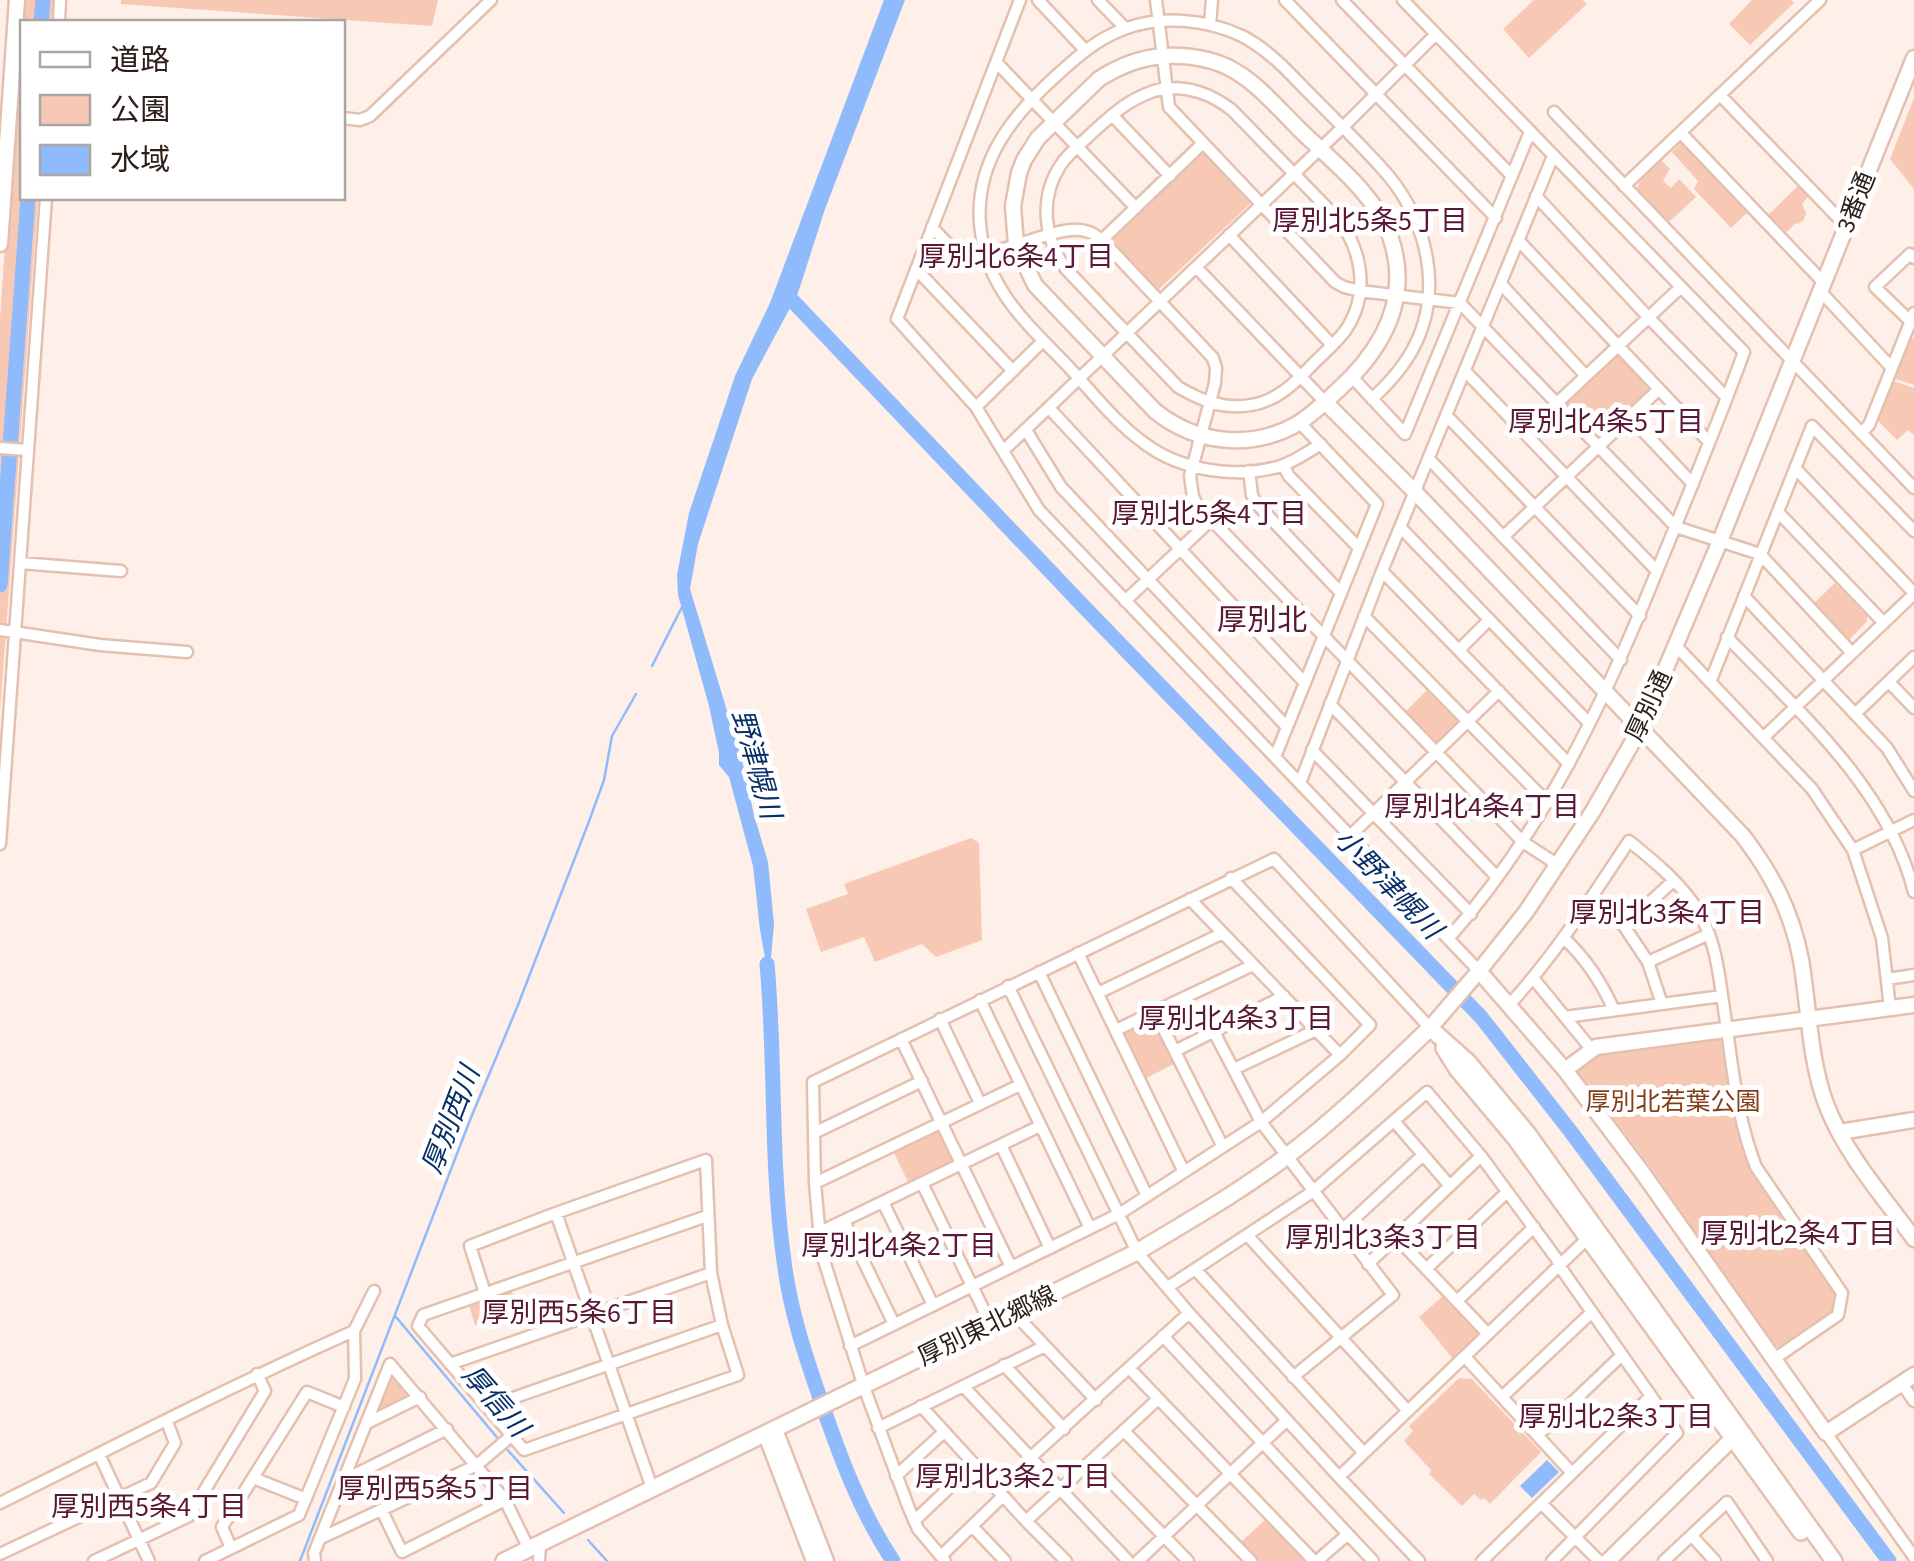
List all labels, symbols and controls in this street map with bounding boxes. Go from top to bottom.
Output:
legend [20,20,345,200]
text: 道路 [110,39,170,82]
text: 公園 [110,89,170,132]
text: 水域 [110,139,170,182]
street label: 3番通 [1828,166,1884,238]
district label: 厚別北5条5丁目 [1272,201,1468,241]
district label: 厚別北6条4丁目 [918,237,1114,277]
district label: 厚別北4条5丁目 [1508,402,1704,442]
district label: 厚別北5条4丁目 [1111,494,1307,534]
district label: 厚別北 [1217,599,1307,642]
street label: 厚別通 [1617,664,1681,748]
water label: 野津幌川 [721,705,791,826]
district label: 厚別北4条4丁目 [1384,787,1580,827]
water label: 小野津幌川 [1325,820,1453,950]
district label: 厚別北3条4丁目 [1569,893,1765,933]
district label: 厚別北4条3丁目 [1138,999,1334,1039]
water label: 厚別西川 [412,1058,491,1179]
park label: 厚別北若葉公園 [1585,1084,1761,1120]
district label: 厚別北2条4丁目 [1700,1214,1896,1254]
district label: 厚別北3条3丁目 [1285,1218,1481,1258]
district label: 厚別北4条2丁目 [801,1226,997,1266]
street label: 厚別東北郷線 [912,1277,1062,1375]
district label: 厚別西5条6丁目 [481,1293,677,1333]
water label: 厚信川 [452,1356,540,1448]
district label: 厚別北2条3丁目 [1518,1397,1714,1437]
district label: 厚別北3条2丁目 [915,1457,1111,1497]
district label: 厚別西5条5丁目 [337,1469,533,1509]
district label: 厚別西5条4丁目 [51,1487,247,1527]

